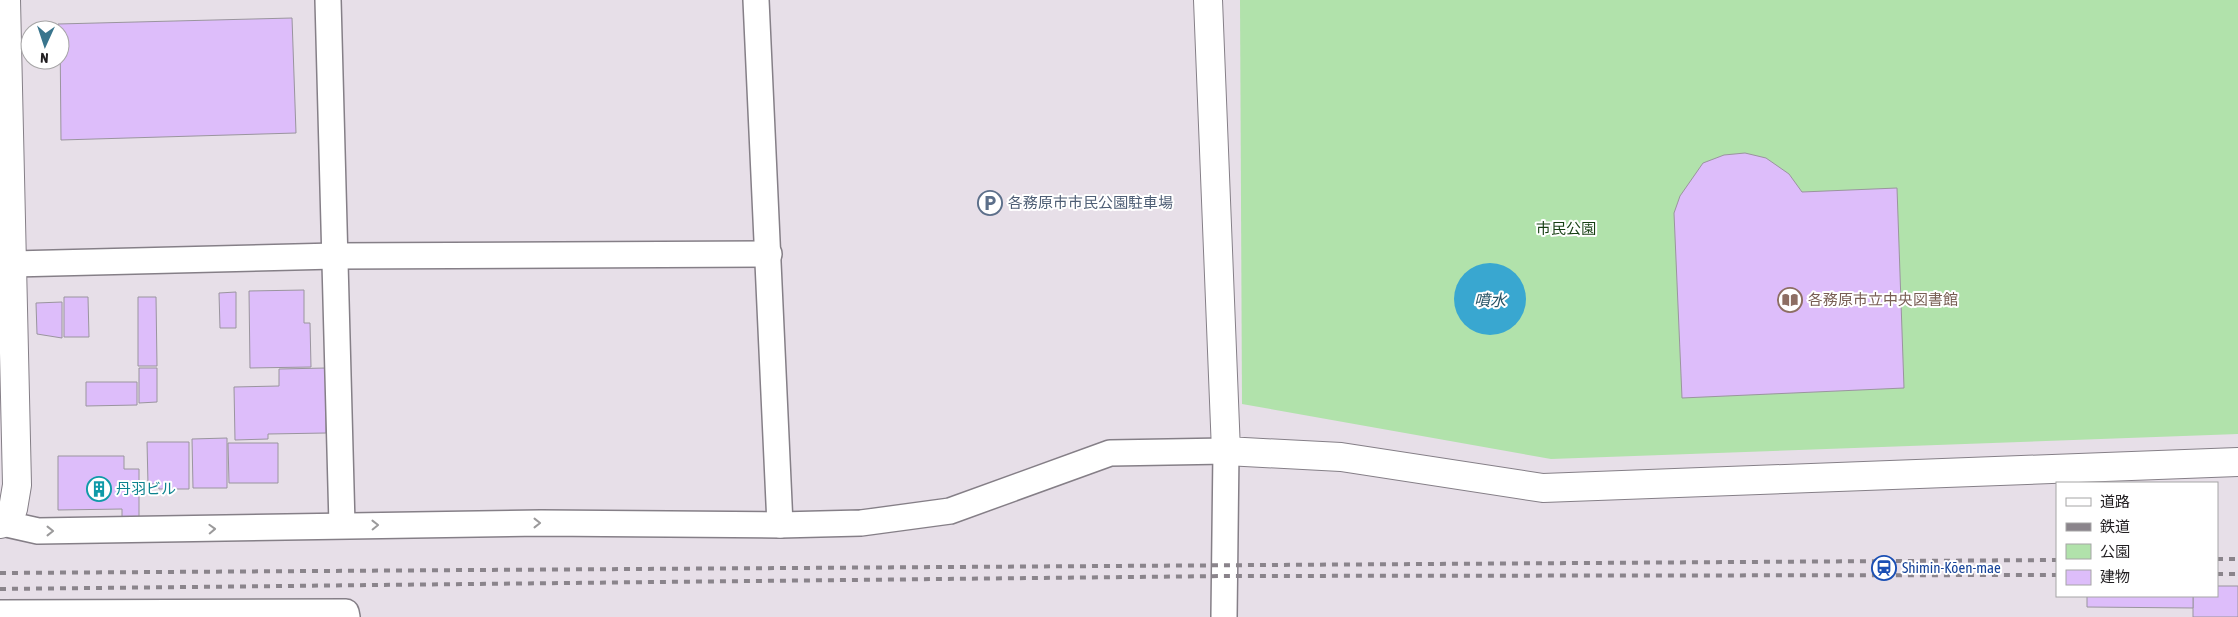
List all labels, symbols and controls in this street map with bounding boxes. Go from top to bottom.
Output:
north arrow [20,20,70,70]
text: N [40,50,49,66]
parking icon: 各務原市市民公園駐車場 [977,190,1003,216]
place label: 各務原市市民公園駐車場 [1008,194,1173,211]
park label: 市民公園 [1536,220,1596,237]
library icon: 各務原市立中央図書館 [1777,287,1803,313]
water label: 噴水 [1474,291,1508,309]
place label: 各務原市立中央図書館 [1808,291,1958,308]
building icon: 丹羽ビル [86,476,112,502]
place label: 丹羽ビル [116,480,176,497]
legend [2056,482,2218,597]
text: 道路 [2100,493,2130,510]
one-way arrow [534,518,541,528]
text: 鉄道 [2100,518,2130,535]
one-way arrow [371,520,379,530]
one-way arrow [208,524,216,535]
one-way arrow [46,526,54,536]
text: 公園 [2100,543,2130,560]
station icon: Shimin-Kōen-mae [1871,555,1897,581]
place label: Shimin-Kōen-mae [1902,559,2001,576]
text: 建物 [2100,568,2130,585]

